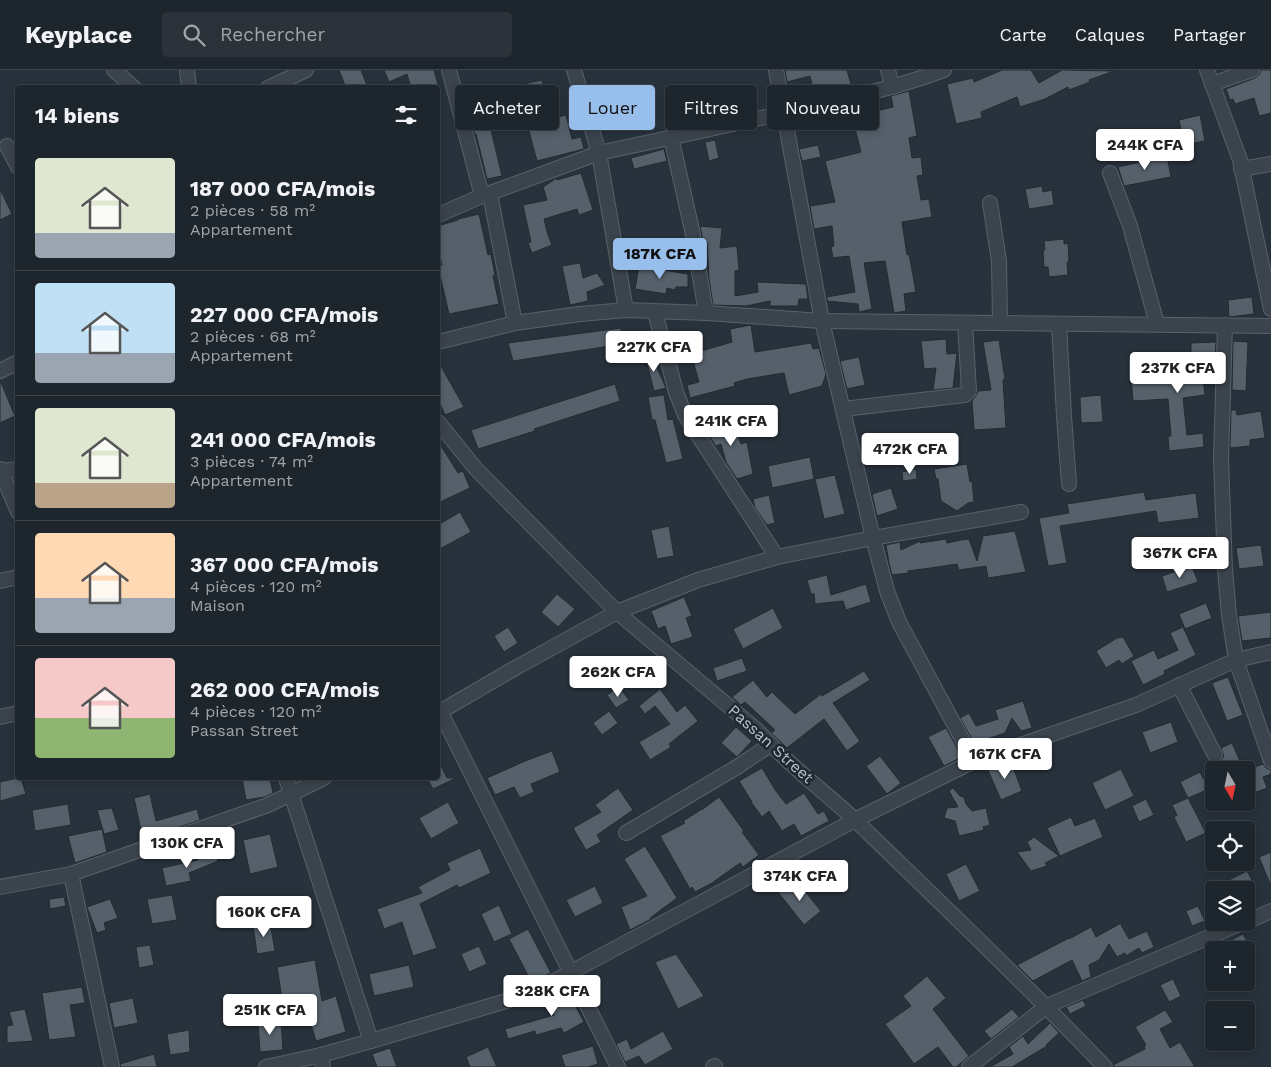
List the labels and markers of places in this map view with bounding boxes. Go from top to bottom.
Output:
pin: 244K CFA [1093,128,1197,171]
pin: 187K CFA [608,238,712,280]
pin: 227K CFA [602,330,706,373]
pin: 237K CFA [1126,352,1230,394]
pin: 241K CFA [679,404,783,447]
pin: 472K CFA [858,432,962,475]
pin: 367K CFA [1128,536,1232,579]
pin: 262K CFA [566,656,670,698]
pin: 167K CFA [953,738,1057,780]
pin: 130K CFA [135,826,239,869]
pin: 374K CFA [748,860,852,902]
pin: 160K CFA [212,896,316,938]
pin: 328K CFA [500,974,604,1017]
pin: 251K CFA [218,994,322,1036]

